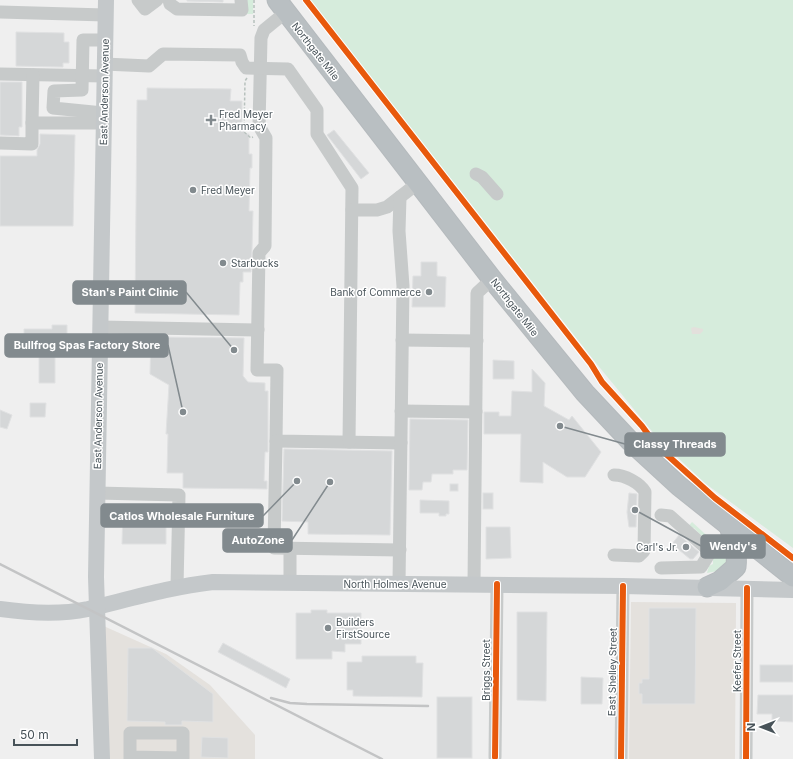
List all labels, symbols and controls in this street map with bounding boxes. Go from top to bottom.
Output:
street label: Northgate Mile [290,20,342,82]
street label: East Anderson Avenue [97,38,111,145]
place label: Fred Meyer Pharmacy [219,108,273,132]
marker: Fred Meyer Pharmacy [206,115,216,125]
place label: Fred Meyer [201,184,255,196]
marker: Fred Meyer [188,185,198,195]
place label: Starbucks [231,257,279,269]
marker: Starbucks [218,258,228,268]
street label: Northgate Mile [489,276,541,338]
callout: Stan's Paint Clinic [73,281,186,304]
text: Stan's Paint Clinic [82,285,179,299]
place label: Bank of Commerce [330,286,421,298]
marker: Bank of Commerce [424,287,434,297]
callout: Bullfrog Spas Factory Store [5,334,168,357]
text: Bullfrog Spas Factory Store [14,338,161,352]
street label: East Anderson Avenue [91,362,105,469]
callout: Classy Threads [625,433,725,456]
text: Classy Threads [633,437,717,451]
callout: Catlos Wholesale Furniture [101,504,263,527]
text: Catlos Wholesale Furniture [109,509,255,523]
callout: AutoZone [223,529,292,552]
text: AutoZone [231,533,285,547]
callout: Wendy's [701,535,765,558]
text: Wendy's [709,539,757,553]
place label: Carl's Jr. [636,541,678,553]
marker: Carl's Jr. [681,542,691,552]
street label: North Holmes Avenue [343,578,447,590]
place label: Builders FirstSource [336,616,390,640]
marker: Builders FirstSource [323,623,333,633]
street label: East Shelley Street [605,627,619,716]
street label: Keefer Street [731,629,743,692]
street label: Briggs Street [480,639,492,701]
north arrow [741,707,781,747]
scale bar [14,721,77,747]
text: N [744,723,758,731]
text: 50 m [20,727,49,742]

